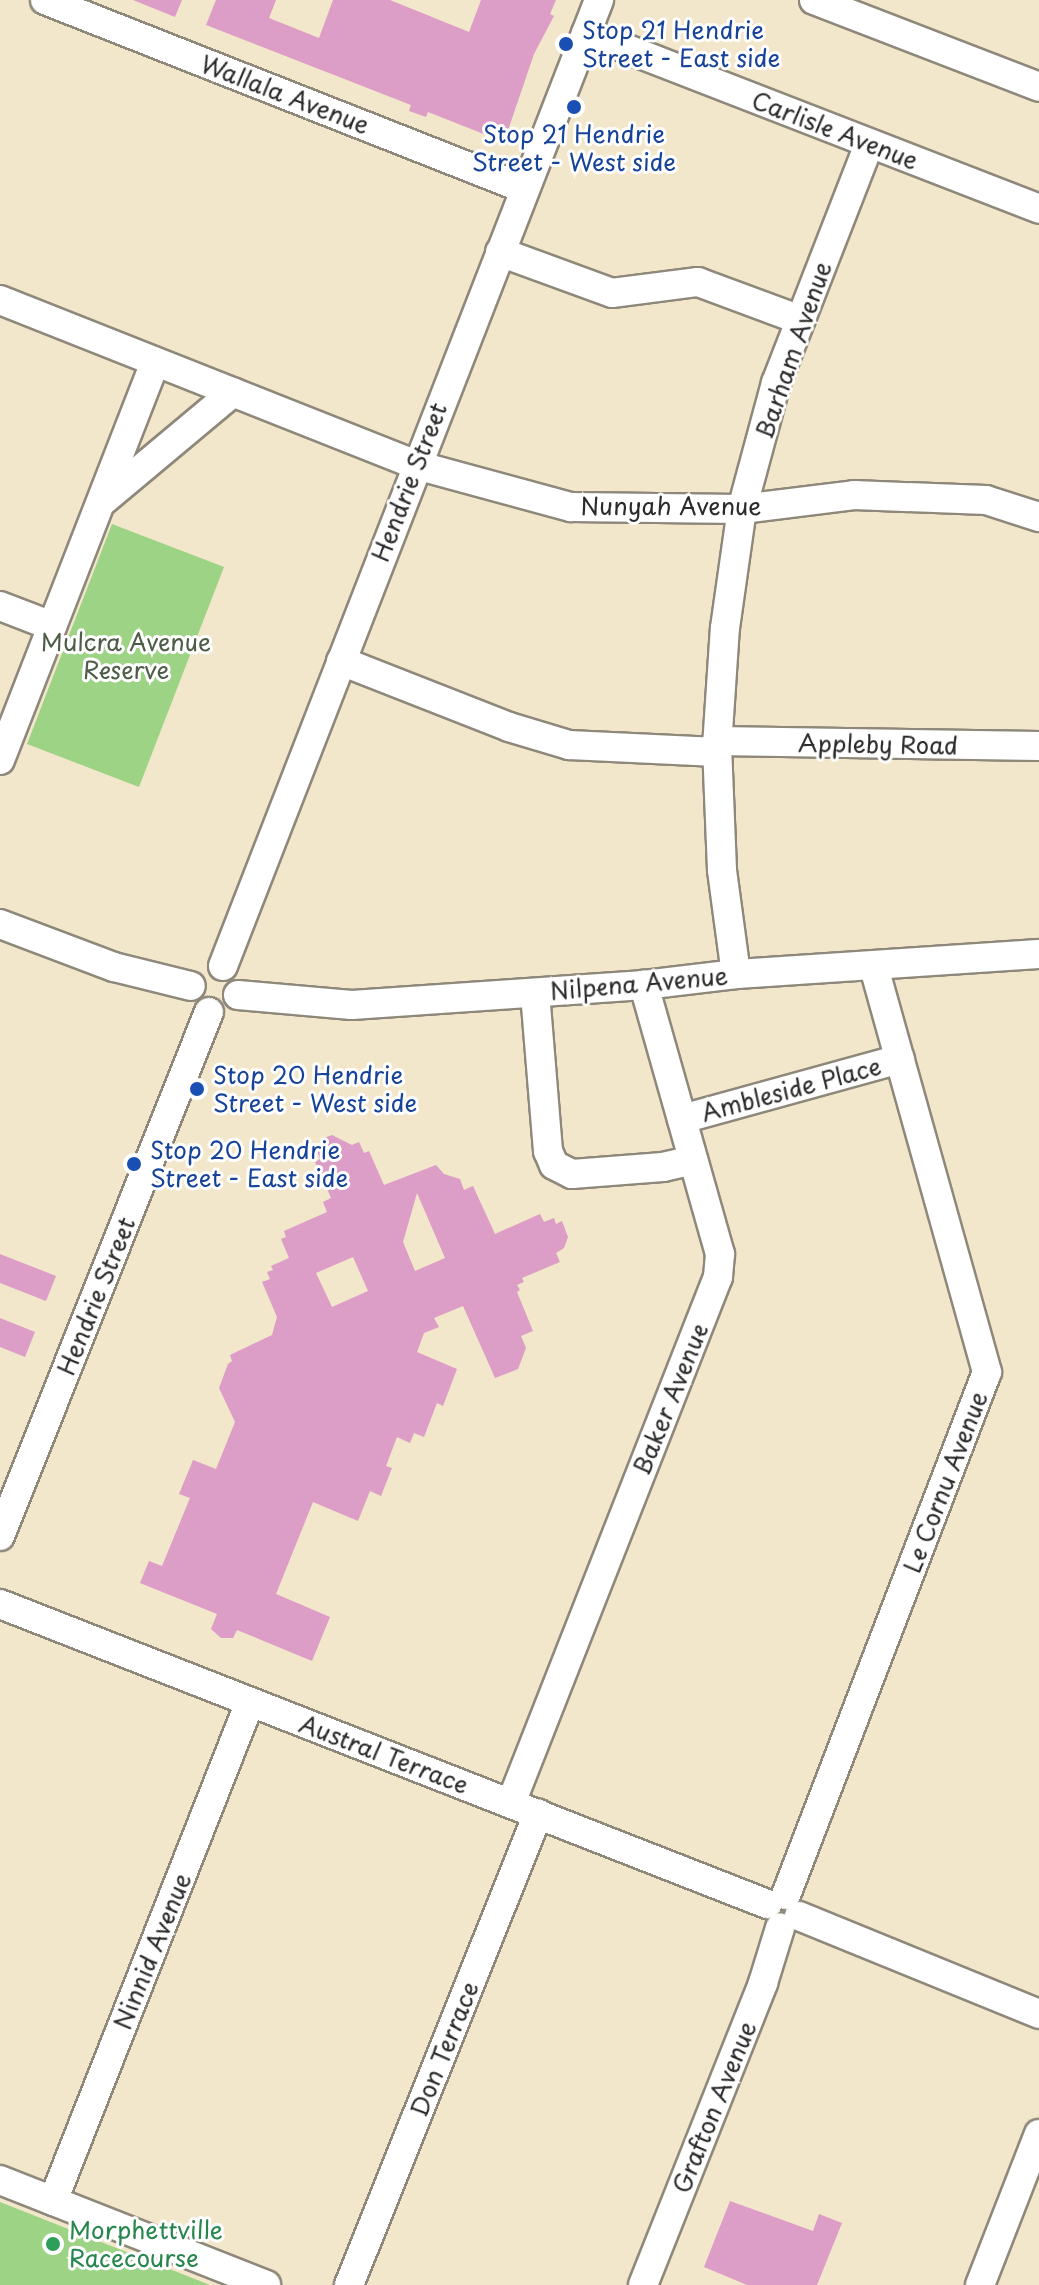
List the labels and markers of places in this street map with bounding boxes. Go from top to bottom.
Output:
place label: Stop 21 Hendrie Street - East side [582,16,782,72]
marker: Stop 21 Hendrie Street - East side [557,35,575,53]
marker: Stop 21 Hendrie Street - West side [565,98,583,116]
place label: Stop 21 Hendrie Street - West side [471,120,677,176]
place label: Stop 20 Hendrie Street - West side [213,1061,419,1117]
marker: Stop 20 Hendrie Street - West side [188,1080,206,1098]
place label: Stop 20 Hendrie Street - East side [150,1136,350,1192]
marker: Stop 20 Hendrie Street - East side [125,1155,143,1173]
place label: Morphettville Racecourse [69,2216,223,2272]
marker: Morphettville Racecourse [44,2235,62,2253]

